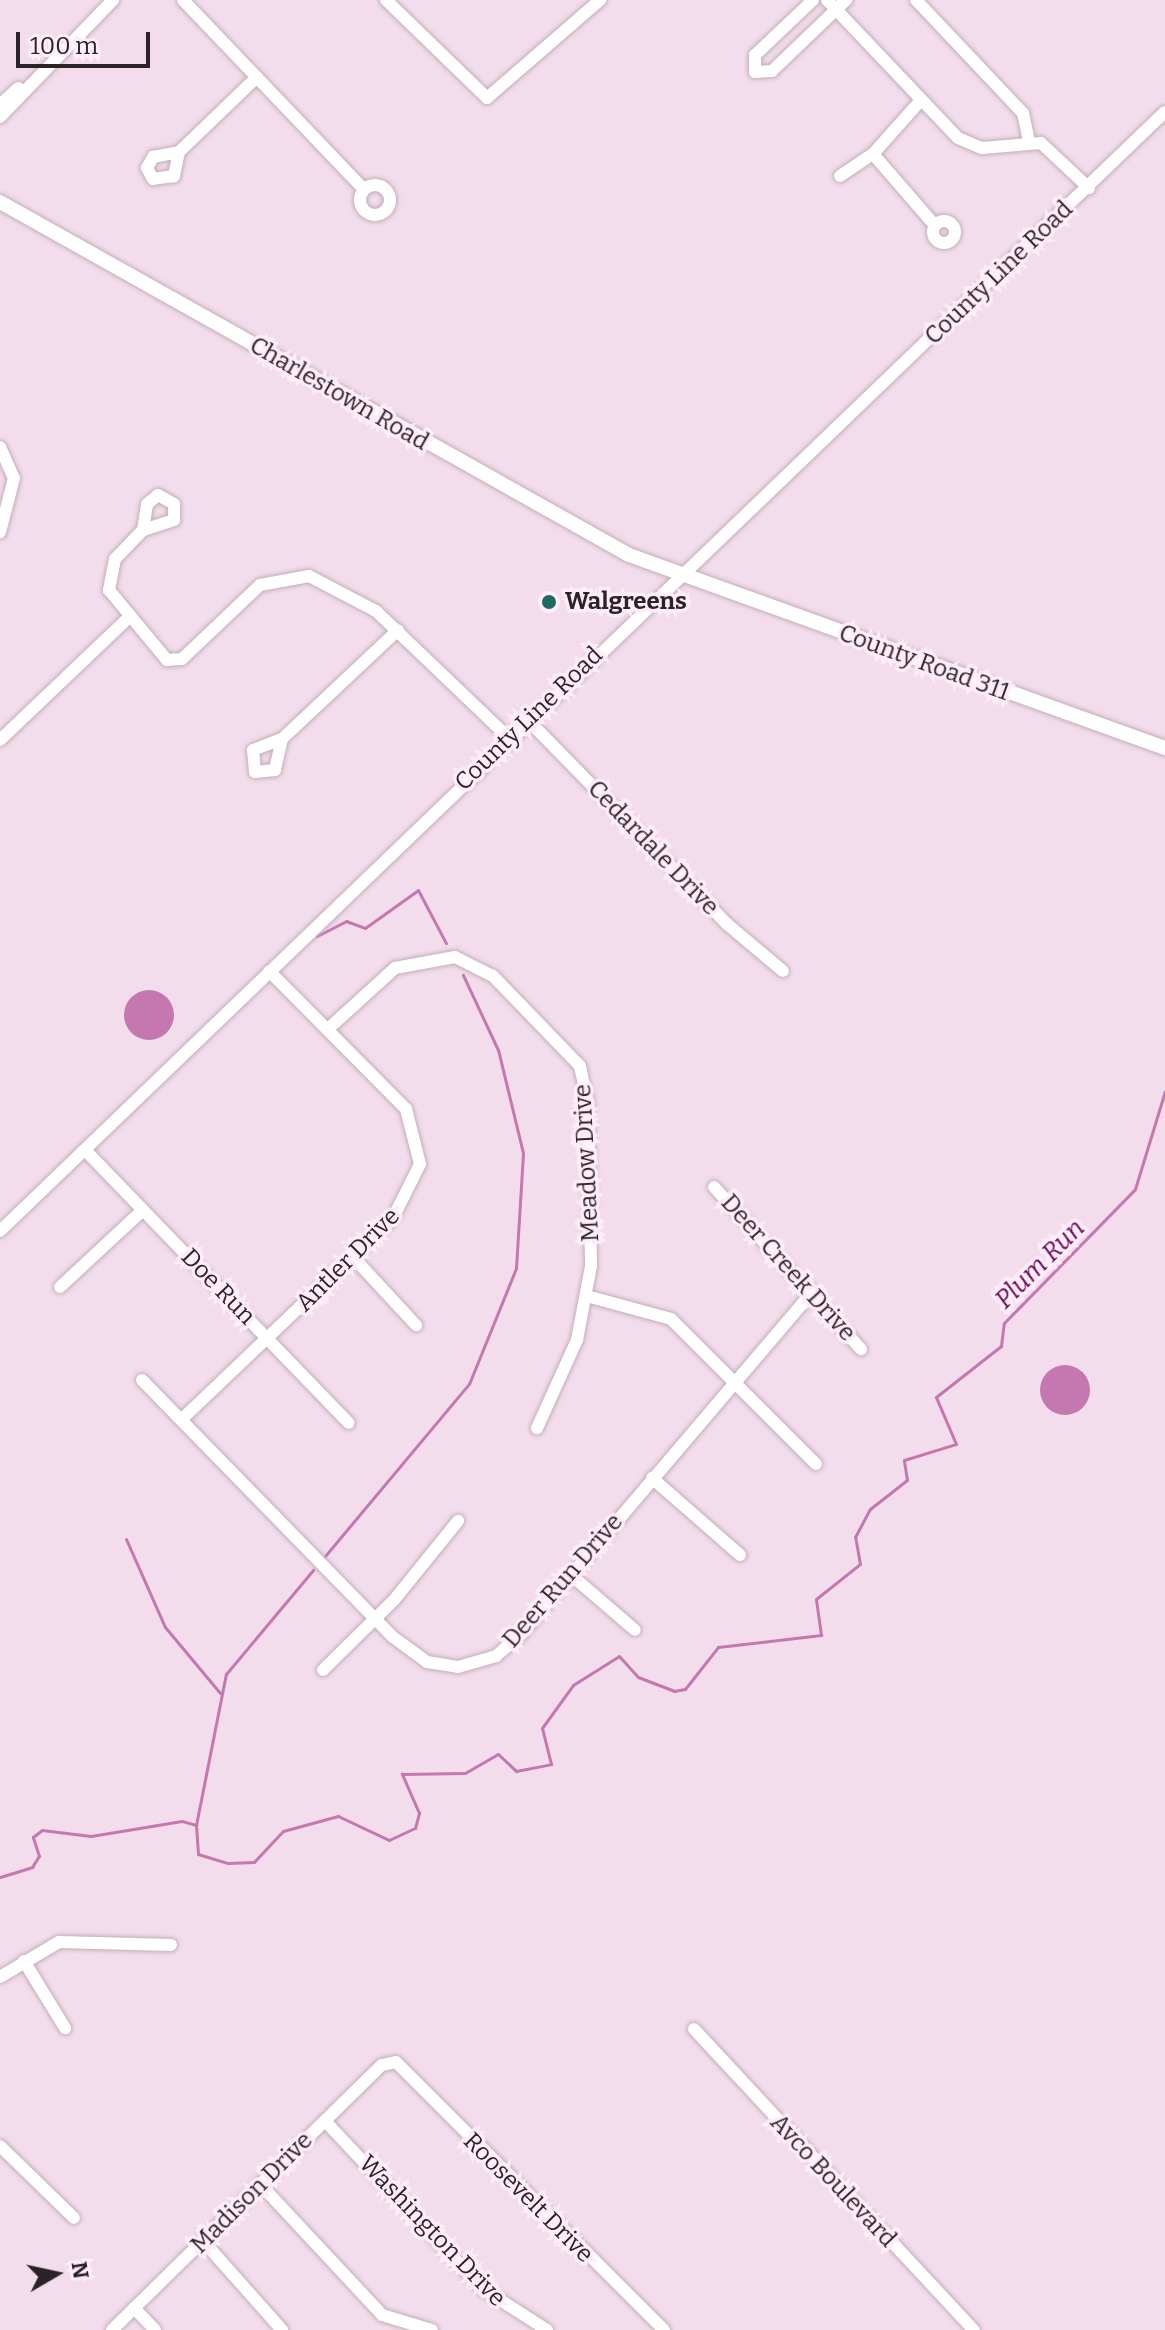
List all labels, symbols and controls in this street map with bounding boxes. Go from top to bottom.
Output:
scale bar [20,16,154,66]
text: 100 m [30,32,98,60]
street label: County Line Road [919,195,1079,351]
street label: Charlestown Road [244,331,434,457]
place label: Walgreens [565,588,687,616]
marker: Walgreens [540,593,558,611]
street label: County Road 311 [835,619,1013,707]
street label: County Line Road [449,641,609,797]
street label: Cedardale Drive [581,775,725,921]
street label: Meadow Drive [568,1083,606,1243]
street label: Deer Creek Drive [715,1189,861,1347]
street label: Antler Drive [290,1202,406,1318]
water label: Plum Run [989,1213,1091,1315]
street label: Doe Run [175,1243,261,1331]
street label: Deer Run Drive [497,1508,629,1654]
street label: Avco Boulevard [764,2108,902,2254]
street label: Madison Drive [185,2126,319,2260]
street label: Roosevelt Drive [457,2127,599,2269]
street label: Washington Drive [353,2149,511,2313]
north arrow [16,2234,96,2314]
text: N [66,2260,95,2281]

